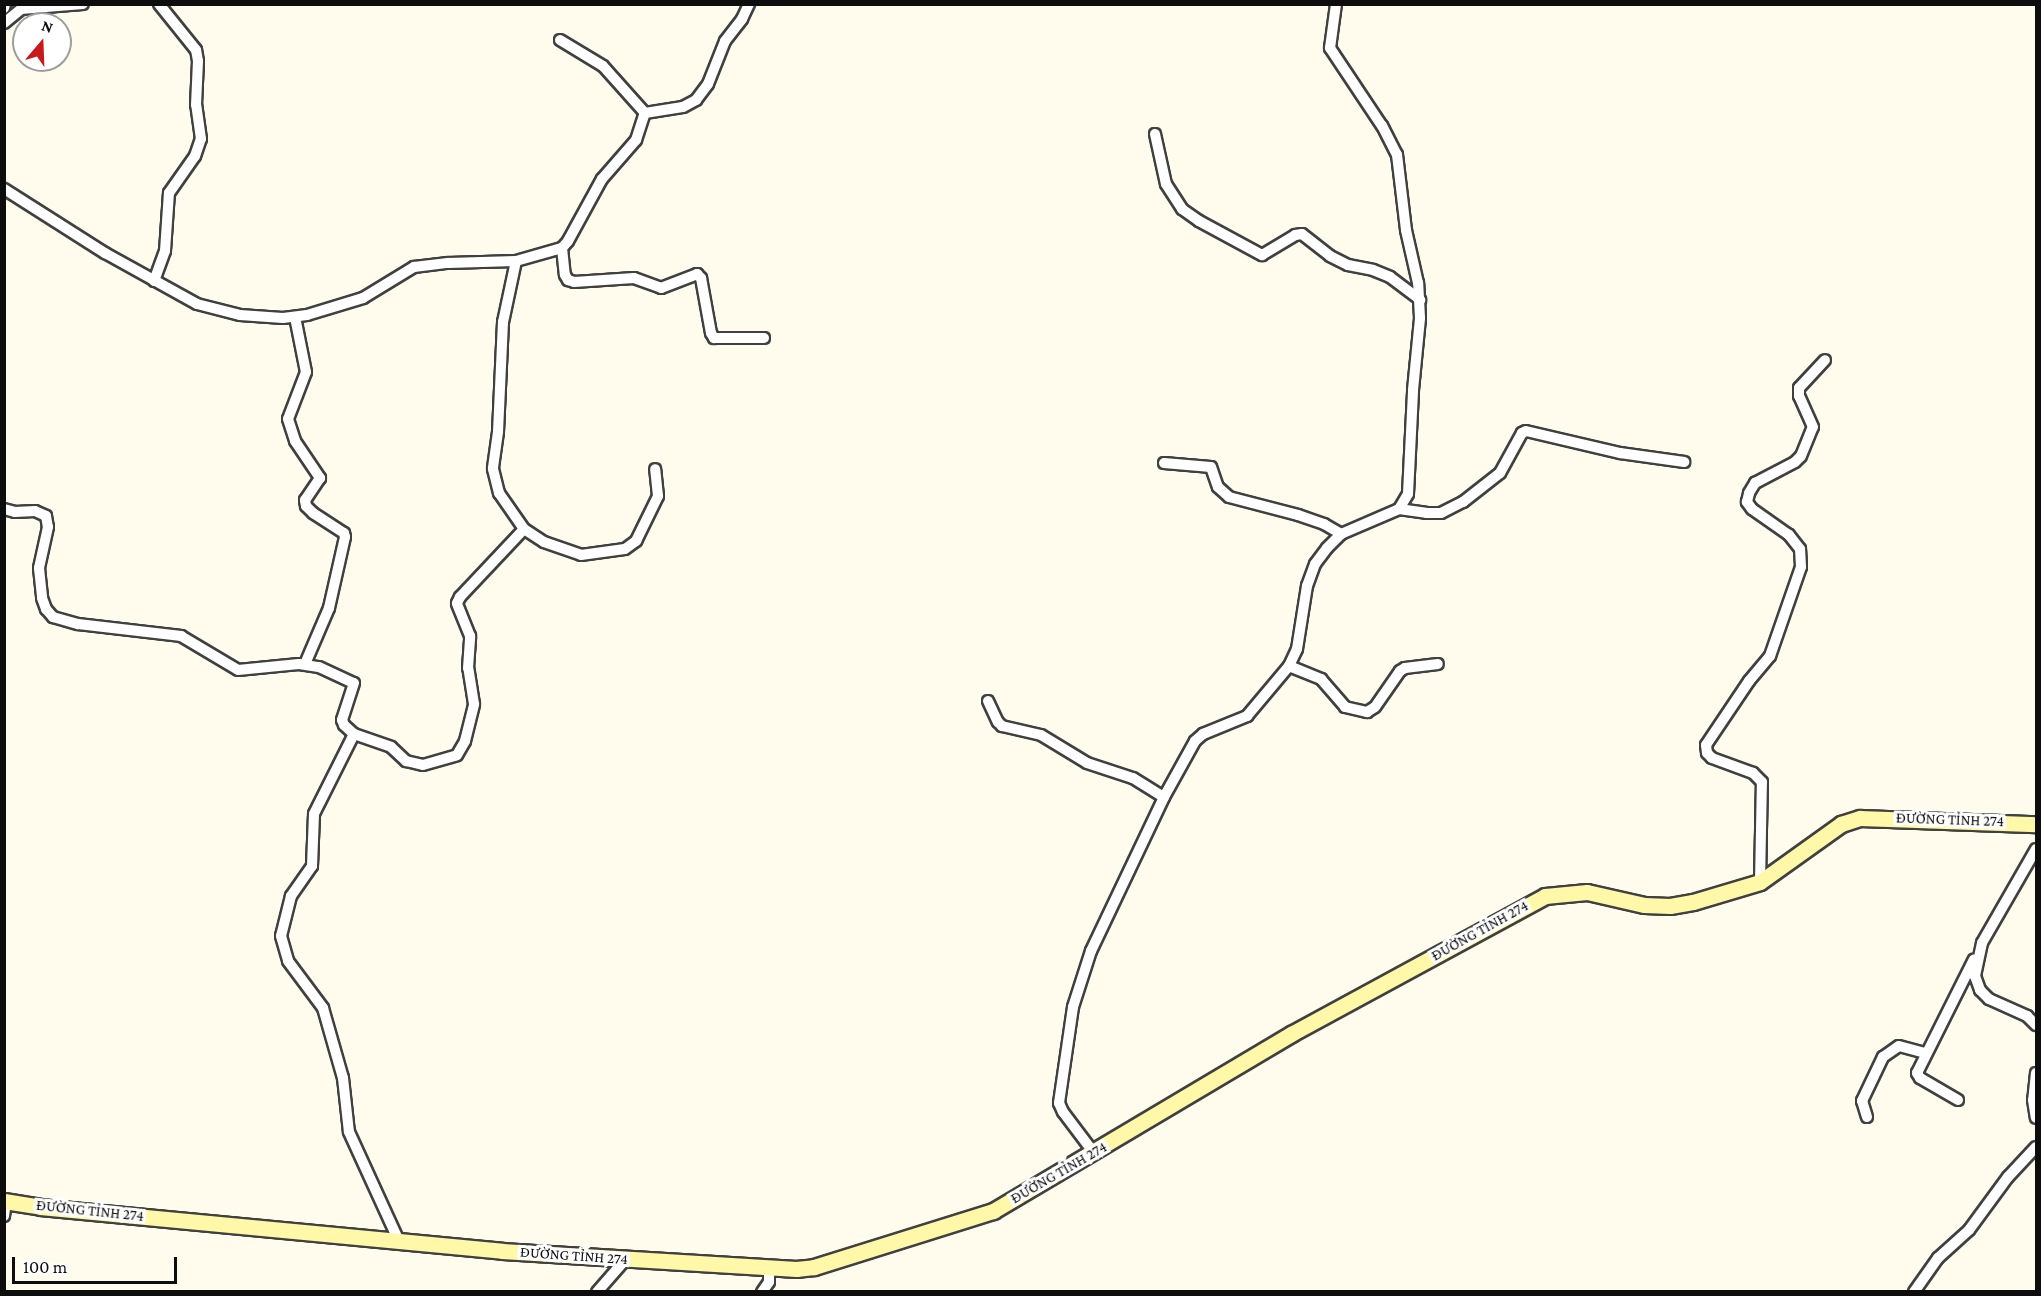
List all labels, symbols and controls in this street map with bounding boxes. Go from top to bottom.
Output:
north arrow [12,12,72,72]
text: N [39,17,55,36]
street label: ĐƯỜNG TỈNH 274 [1896,809,2004,831]
street label: ĐƯỜNG TỈNH 274 [1428,897,1532,965]
street label: ĐƯỜNG TỈNH 274 [1008,1138,1110,1208]
street label: ĐƯỜNG TỈNH 274 [35,1196,145,1226]
street label: ĐƯỜNG TỈNH 274 [519,1243,629,1269]
scale bar [15,1245,180,1283]
text: 100 m [23,1257,67,1277]

